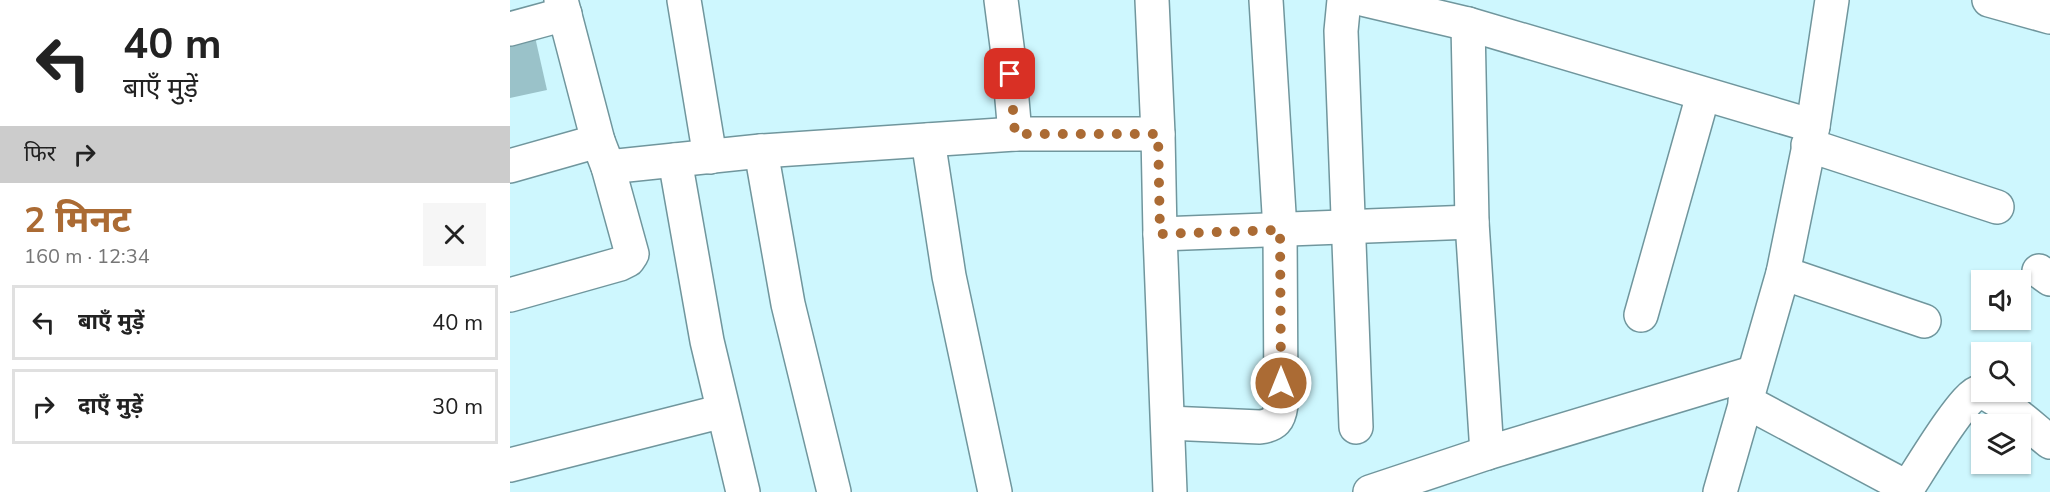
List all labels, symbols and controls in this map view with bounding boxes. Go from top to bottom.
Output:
text: 40 m [123,16,222,73]
icon: left [24,24,102,102]
pin [984,48,1035,99]
icon: arrive [993,57,1026,90]
text: बाएँ मुड़ें [123,70,198,107]
icon: right [68,138,101,171]
text: फिर [24,139,56,169]
text: 2 मिनट [24,196,131,245]
button: close [423,203,486,266]
text: 160 m · 12:34 [24,243,150,270]
map controls [1971,270,2031,474]
button: sound [1971,270,2031,330]
icon: left [27,306,60,339]
text: बाएँ मुड़ें [78,307,144,337]
text: 40 m [432,308,483,338]
button: search [1971,342,2031,402]
position arrow [1249,351,1313,415]
icon: right [27,390,60,423]
text: दाएँ मुड़ें [78,391,143,421]
text: 30 m [432,392,483,422]
button: layers [1971,414,2031,474]

